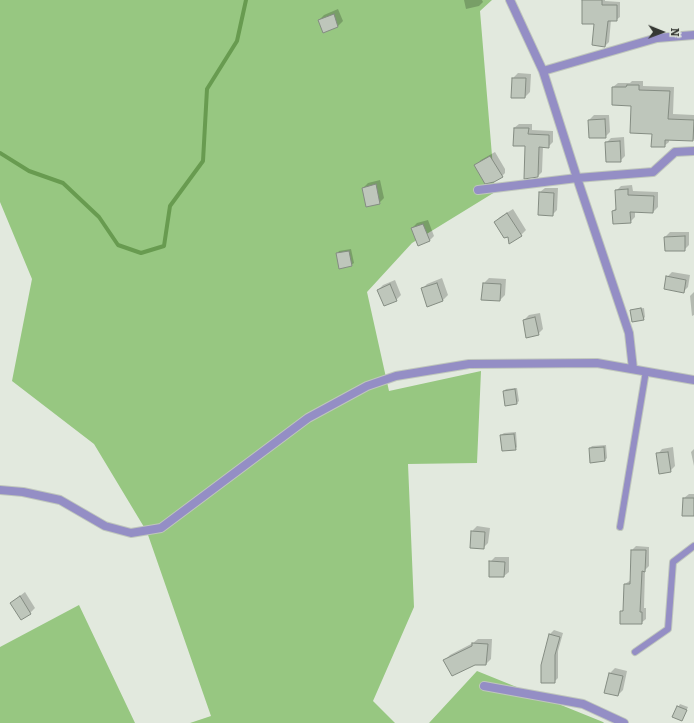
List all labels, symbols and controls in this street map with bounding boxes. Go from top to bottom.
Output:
north arrow [642,12,682,52]
text: N [668,28,681,37]

